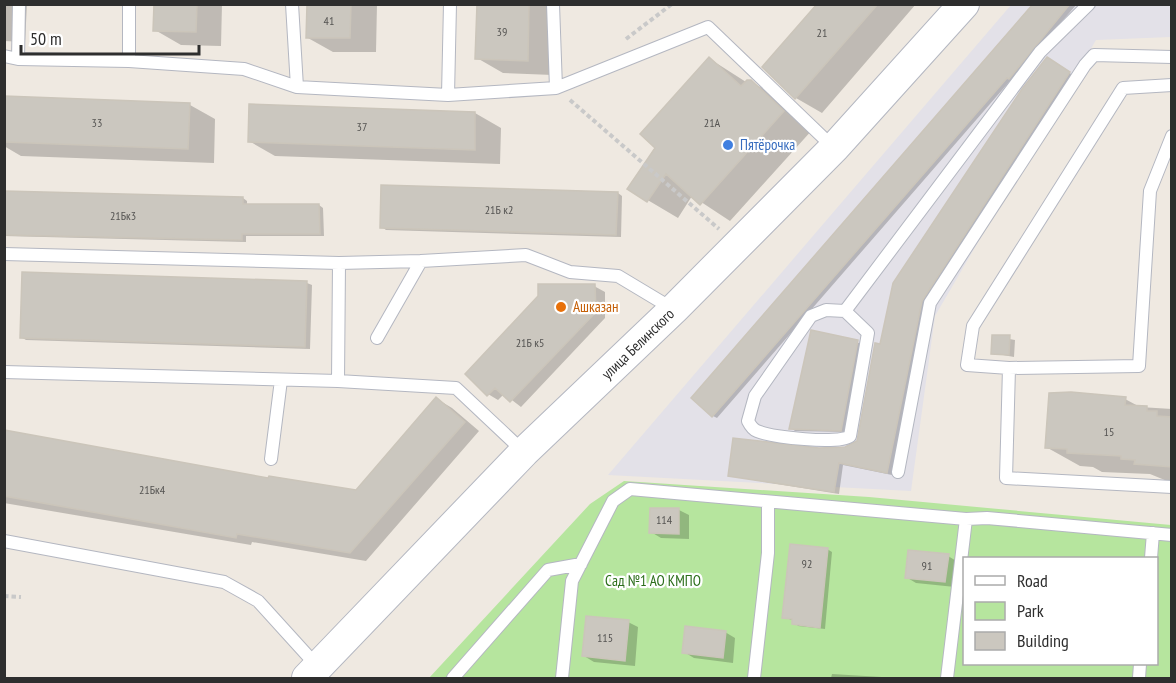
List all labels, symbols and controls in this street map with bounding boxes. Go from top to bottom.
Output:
house number: 41 [324,13,334,28]
scale bar [21,18,200,56]
house number: 39 [497,24,507,39]
house number: 21 [817,25,827,40]
text: 50 m [30,27,62,50]
house number: 33 [92,115,102,130]
house number: 21А [704,115,721,130]
house number: 37 [357,119,367,134]
place label: Пятёрочка [740,135,795,154]
marker: Пятёрочка [721,138,735,152]
house number: 21Б к2 [485,202,513,217]
house number: 21Бк3 [110,208,136,223]
place label: Ашказан [573,297,619,316]
marker: Ашказан [554,300,568,314]
street label: улица Белинского [597,304,678,383]
house number: 21Б к5 [516,335,544,350]
house number: 15 [1104,424,1114,439]
house number: 21Бк4 [139,482,166,497]
house number: 114 [656,512,673,527]
house number: 92 [802,556,812,571]
legend [963,557,1158,665]
house number: 91 [922,558,932,573]
text: Road [1017,569,1048,592]
park label: Сад №1 АО КМПО [605,571,701,590]
text: Park [1017,599,1044,622]
text: Building [1017,629,1069,652]
house number: 115 [597,630,613,645]

